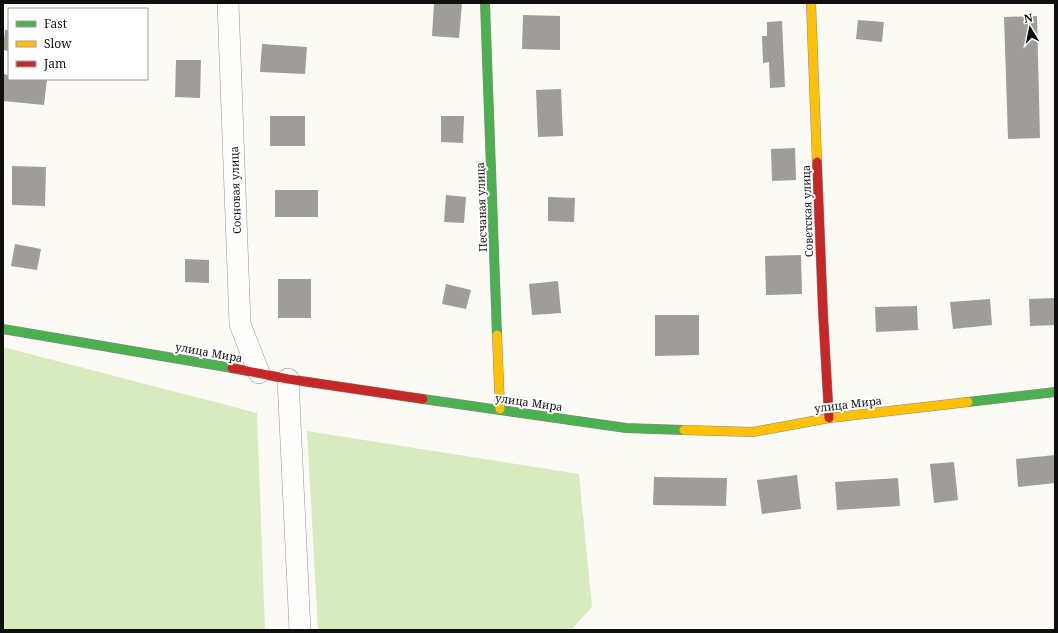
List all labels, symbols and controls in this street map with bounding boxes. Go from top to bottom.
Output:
legend [8,8,148,80]
north arrow [1010,8,1050,48]
text: N [1023,9,1034,26]
text: Fast [44,15,67,32]
text: Slow [44,35,72,52]
text: Jam [43,55,66,72]
street label: Сосновая улица [226,146,244,234]
street label: Песчаная улица [472,162,490,252]
street label: Советская улица [798,165,816,257]
street label: улица Мира [174,339,244,365]
street label: улица Мира [494,390,564,414]
street label: улица Мира [813,392,883,416]

